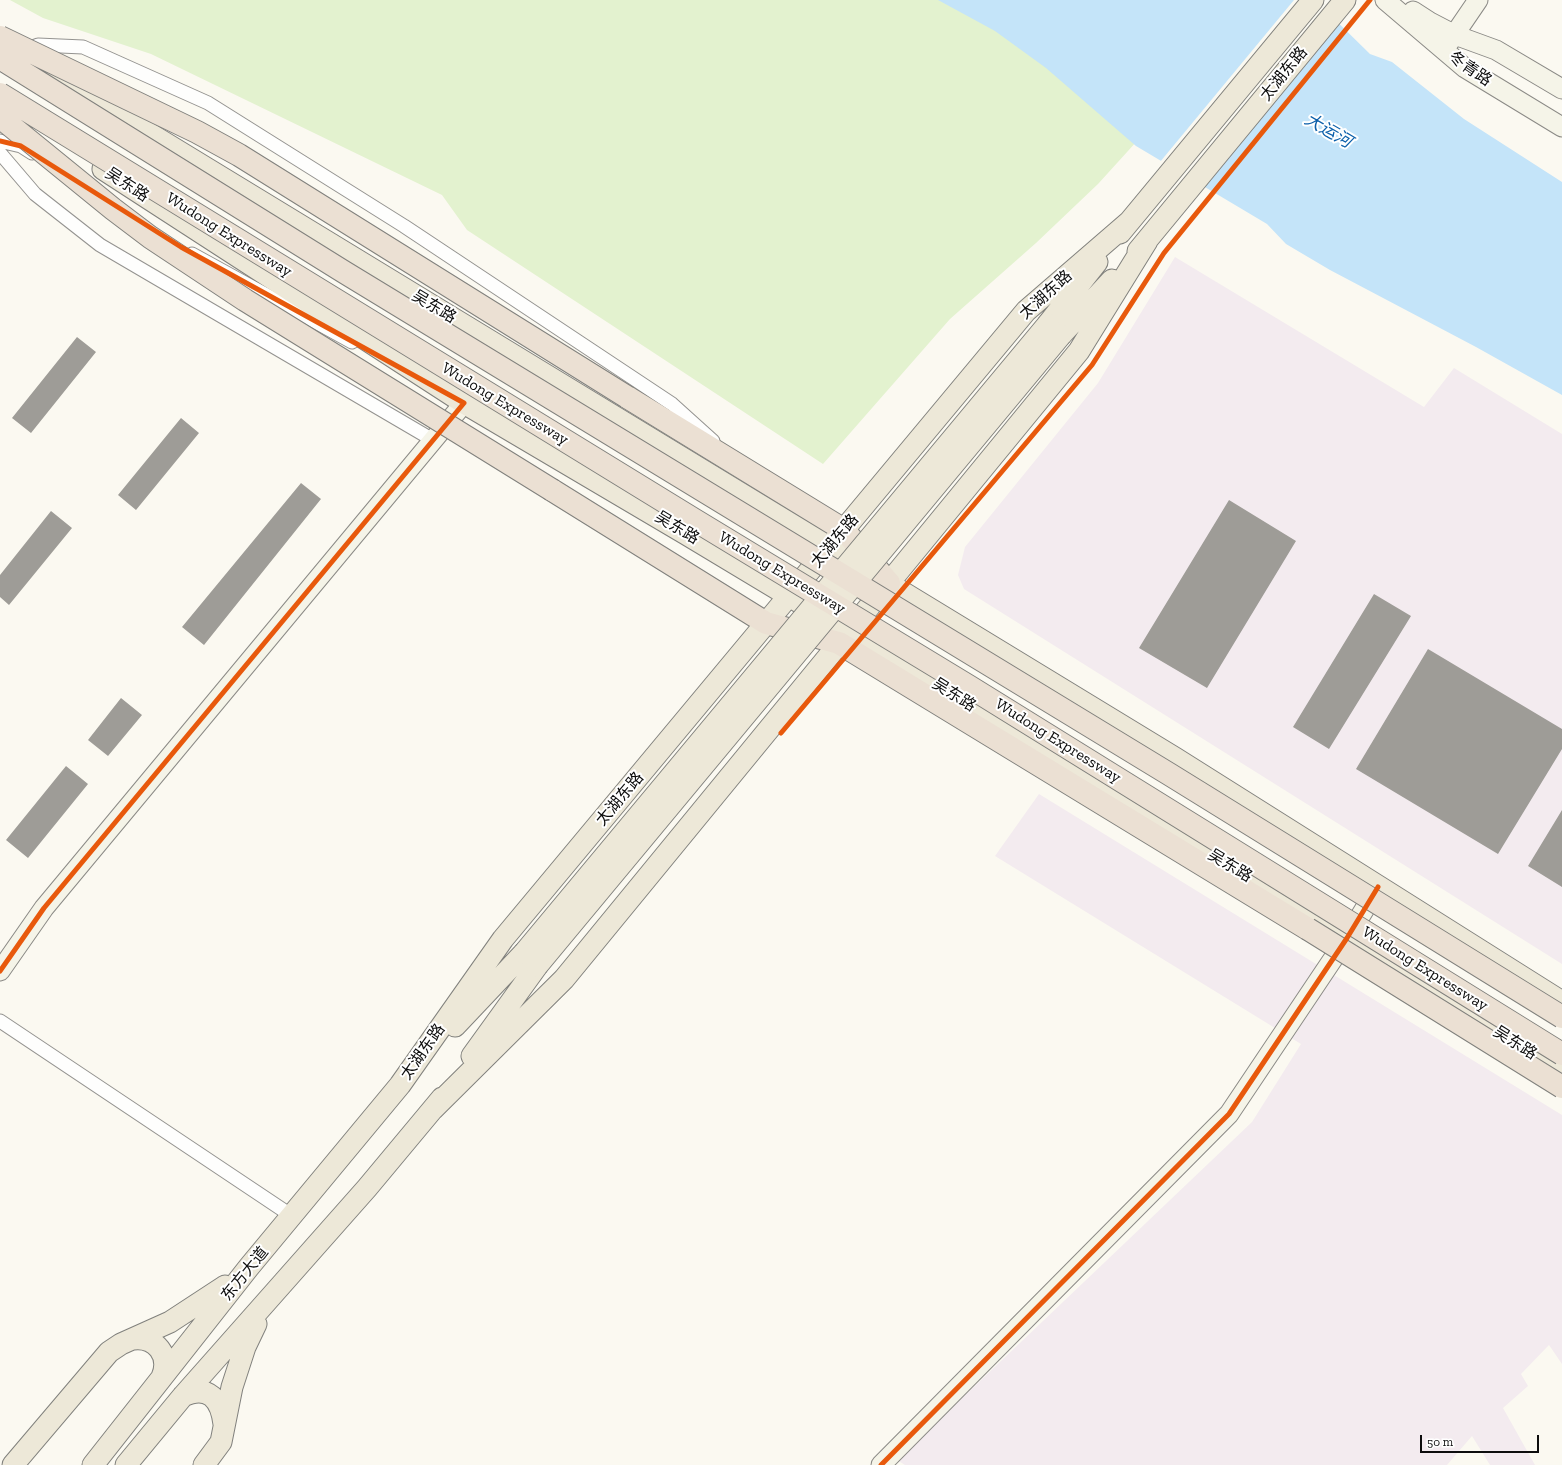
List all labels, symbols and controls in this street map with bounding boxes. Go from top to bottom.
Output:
street label: 太湖东路 [1256,43,1312,105]
street label: 冬青路 [1445,47,1495,91]
water label: 大运河 [1301,109,1355,153]
street label: 吴东路 [102,164,152,206]
street label: Wudong Expressway [163,189,295,281]
street label: 太湖东路 [1016,266,1076,324]
street label: 吴东路 [408,286,460,328]
street label: Wudong Expressway [438,359,572,449]
street label: 吴东路 [651,507,703,549]
street label: 太湖东路 [807,510,863,572]
street label: Wudong Expressway [715,528,849,618]
street label: 吴东路 [929,674,979,716]
street label: Wudong Expressway [992,695,1124,787]
street label: 太湖东路 [592,768,648,830]
street label: 吴东路 [1204,845,1256,887]
street label: Wudong Expressway [1359,923,1491,1015]
street label: 太湖东路 [397,1020,449,1084]
street label: 吴东路 [1490,1022,1540,1064]
street label: 东方大道 [217,1243,273,1305]
scale bar [1422,1427,1541,1453]
text: 50 m [1427,1435,1453,1449]

